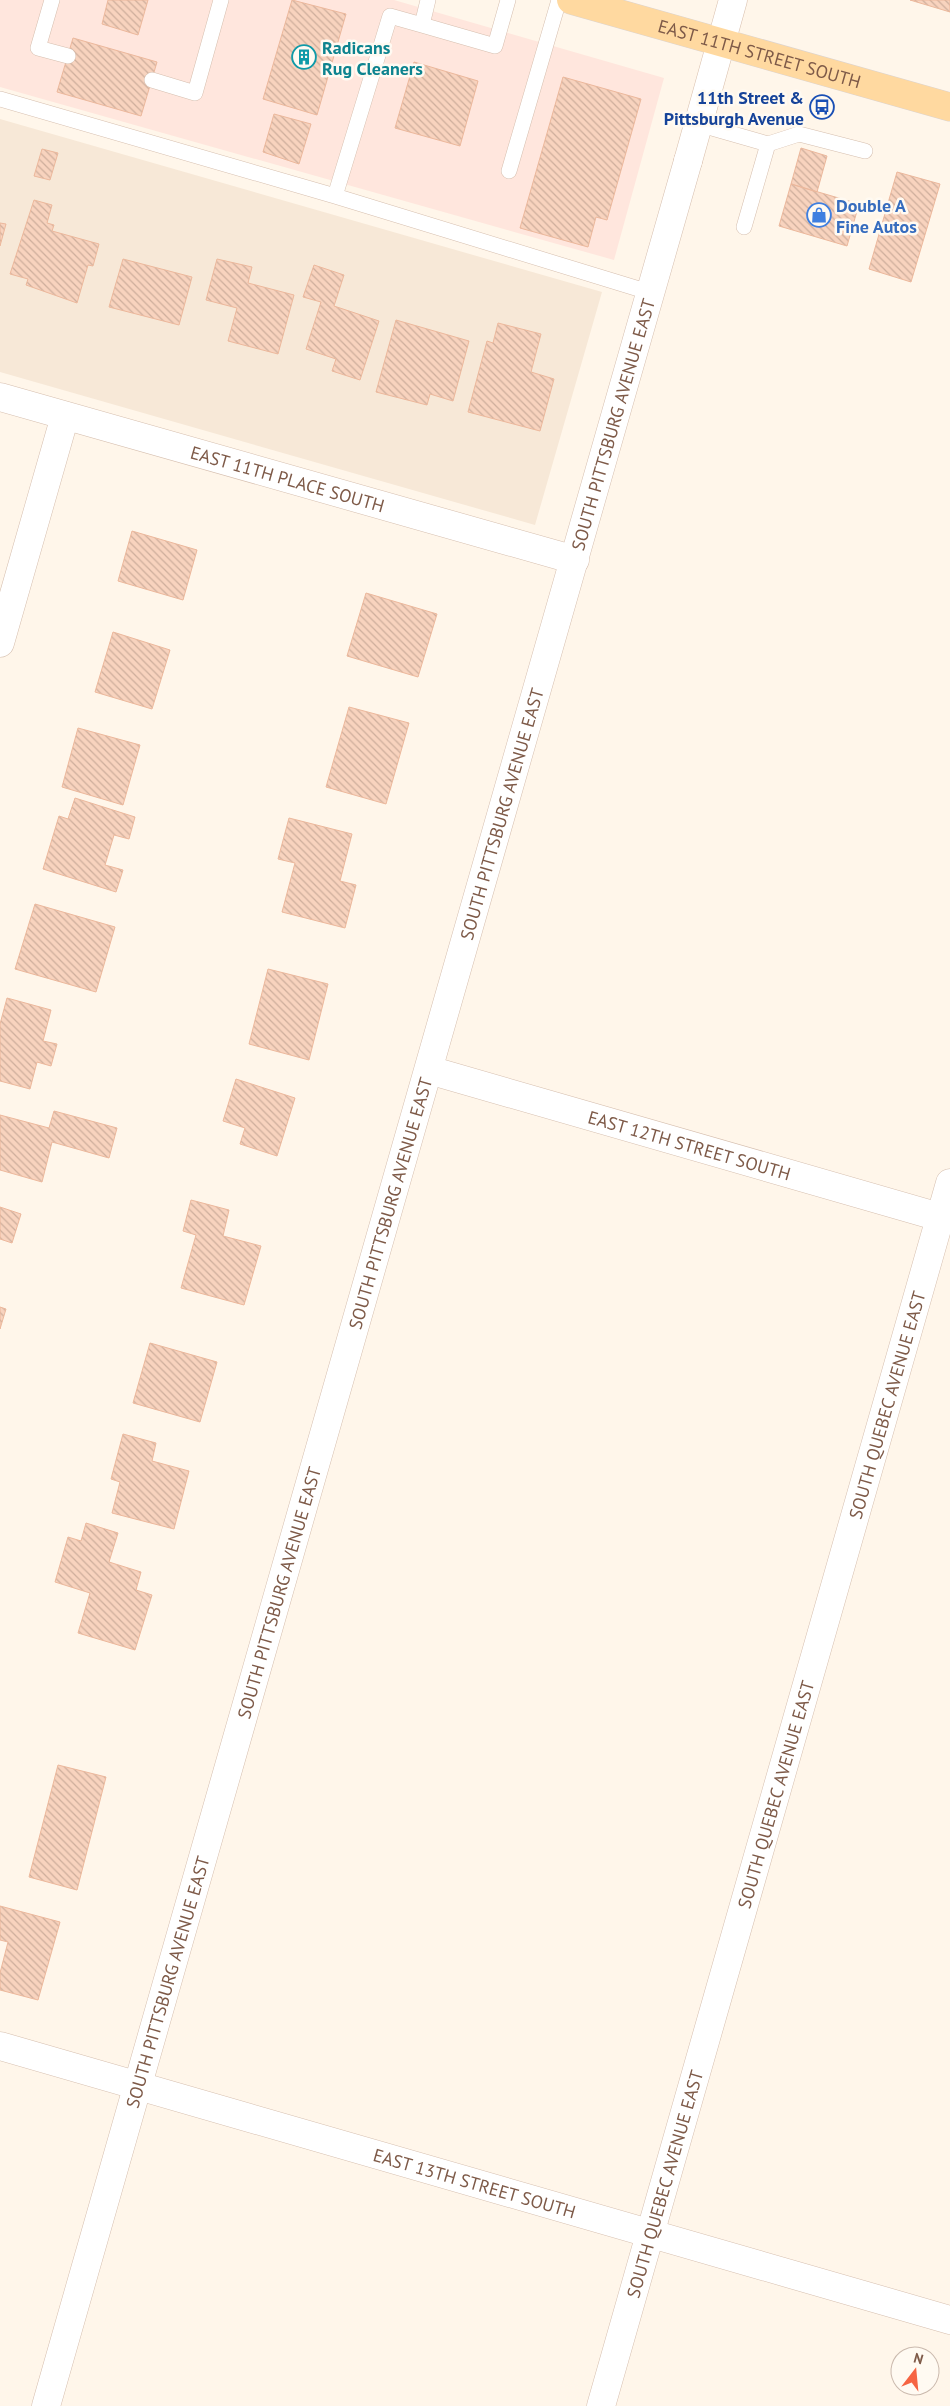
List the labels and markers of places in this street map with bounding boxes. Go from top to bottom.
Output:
place label: Radicans Rug Cleaners [322,36,423,80]
building icon: Radicans Rug Cleaners [291,44,317,70]
place label: 11th Street & Pittsburgh Avenue [664,86,804,130]
bus stop icon: 11th Street & Pittsburgh Avenue [809,94,835,120]
place label: Double A Fine Autos [836,194,917,238]
shop icon: Double A Fine Autos [806,202,832,228]

